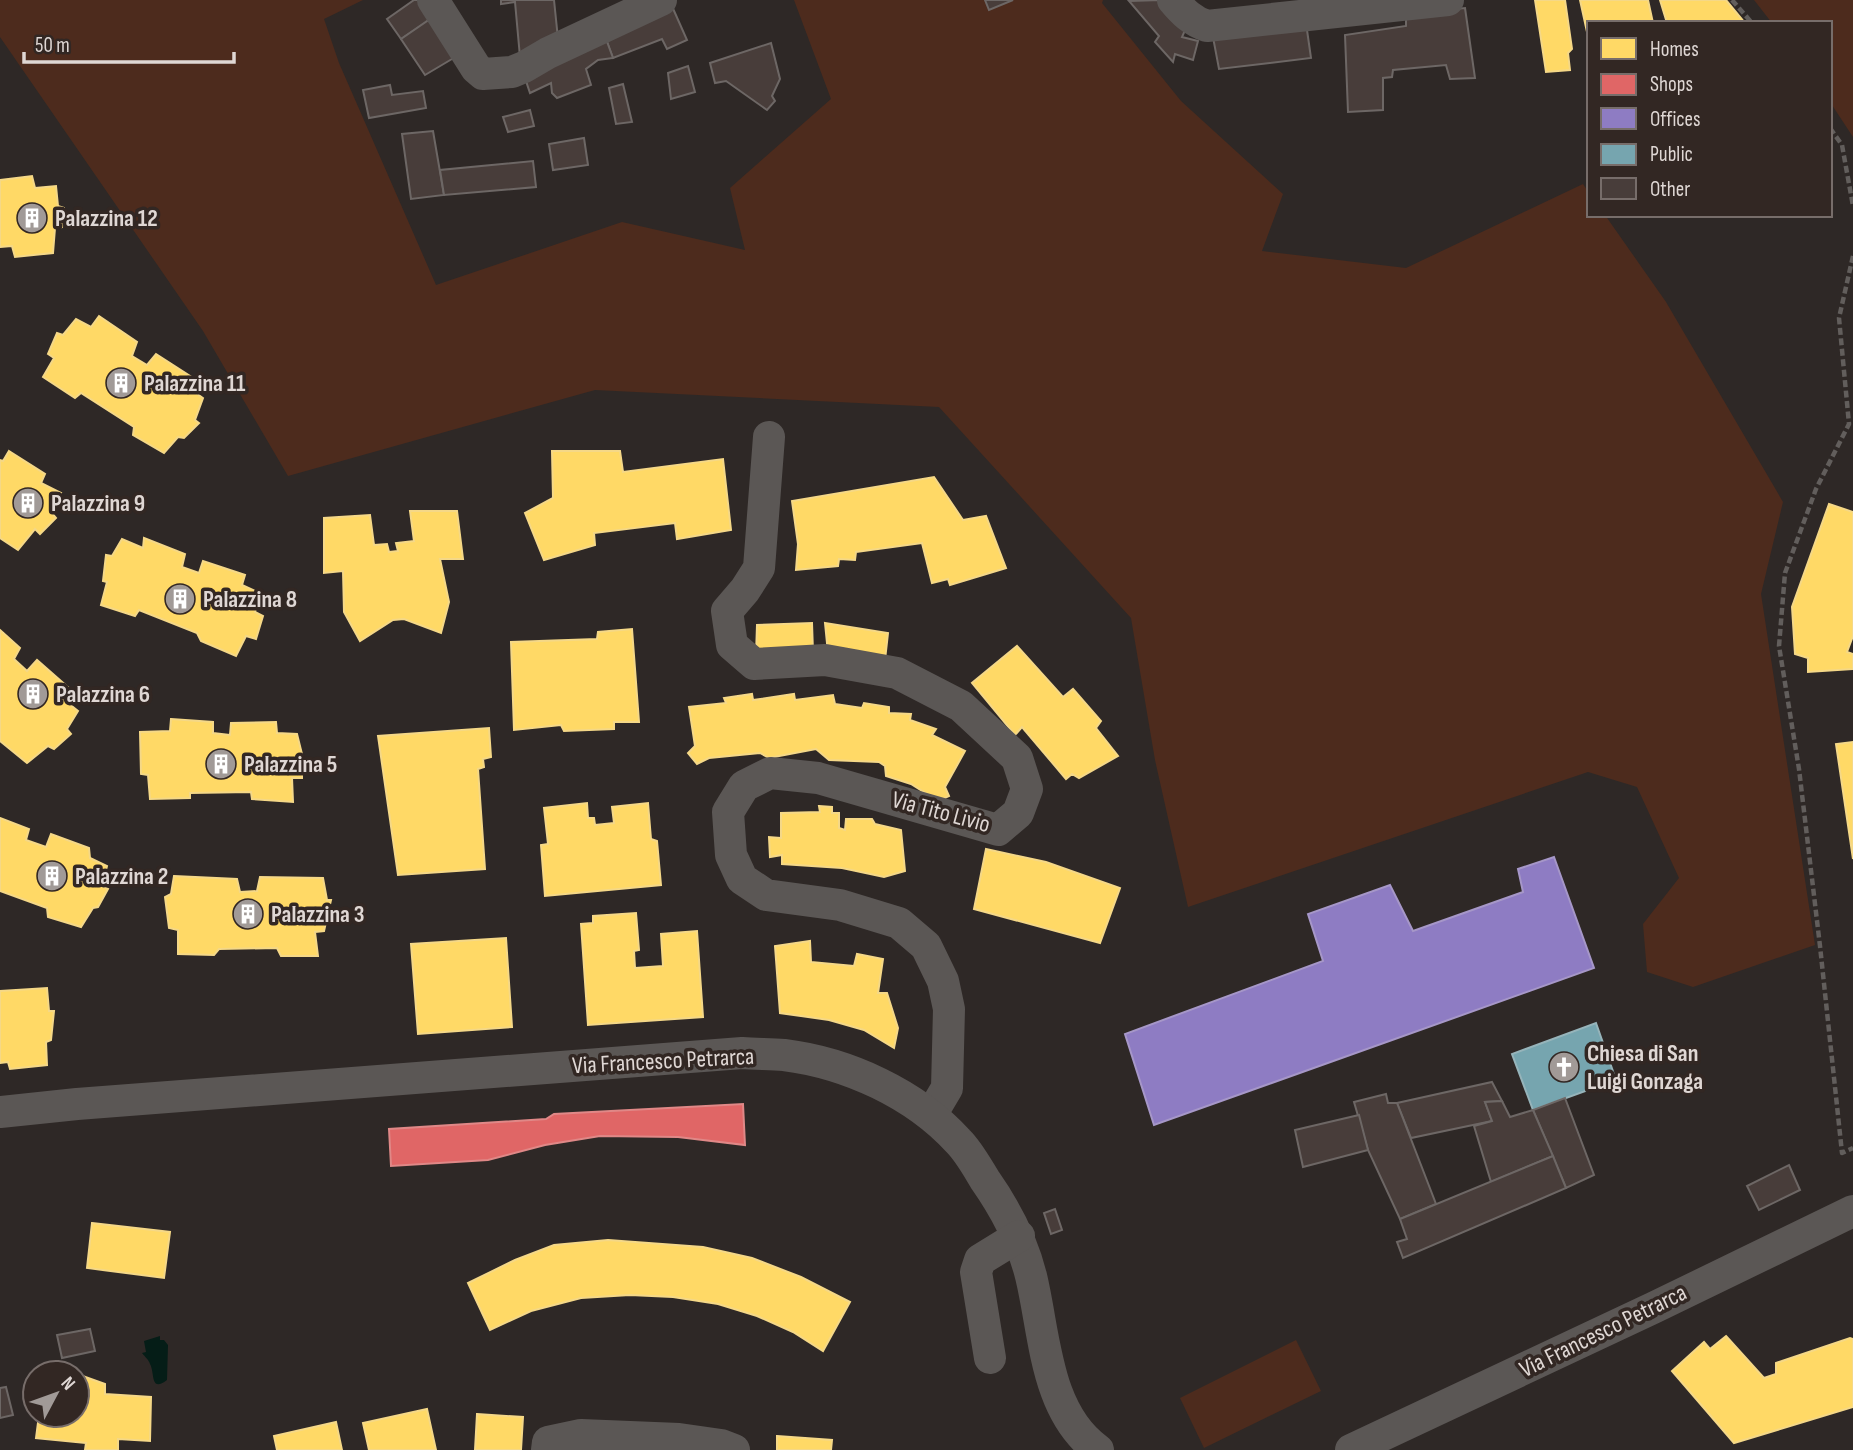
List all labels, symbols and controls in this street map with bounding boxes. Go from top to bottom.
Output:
scale bar [24,21,234,65]
legend [1587,21,1832,217]
text: 50 m [35,33,70,58]
text: Homes [1650,37,1699,62]
text: Shops [1650,72,1693,97]
text: Offices [1650,107,1701,132]
text: Public [1650,142,1693,167]
text: Other [1650,177,1690,202]
building icon: Palazzina 12 [15,201,49,235]
place label: Palazzina 12 [55,204,158,233]
building icon: Palazzina 11 [104,366,138,400]
place label: Palazzina 11 [144,369,246,398]
building icon: Palazzina 9 [11,486,45,520]
place label: Palazzina 9 [51,489,145,518]
building icon: Palazzina 8 [163,582,197,616]
place label: Palazzina 8 [203,585,297,614]
building icon: Palazzina 6 [16,677,50,711]
place label: Palazzina 6 [56,680,150,709]
building icon: Palazzina 5 [204,747,238,781]
place label: Palazzina 5 [244,750,337,779]
street label: Via Tito Livio [889,785,993,839]
building icon: Palazzina 2 [35,859,69,893]
place label: Palazzina 2 [75,862,168,891]
building icon: Palazzina 3 [231,897,265,931]
place label: Palazzina 3 [271,900,364,929]
place label: Chiesa di San Luigi Gonzaga [1587,1039,1703,1096]
street label: Via Francesco Petrarca [571,1042,755,1080]
church icon: Chiesa di San Luigi Gonzaga [1547,1050,1581,1084]
street label: Via Francesco Petrarca [1515,1278,1691,1384]
north arrow [21,1359,91,1429]
text: N [56,1372,80,1395]

